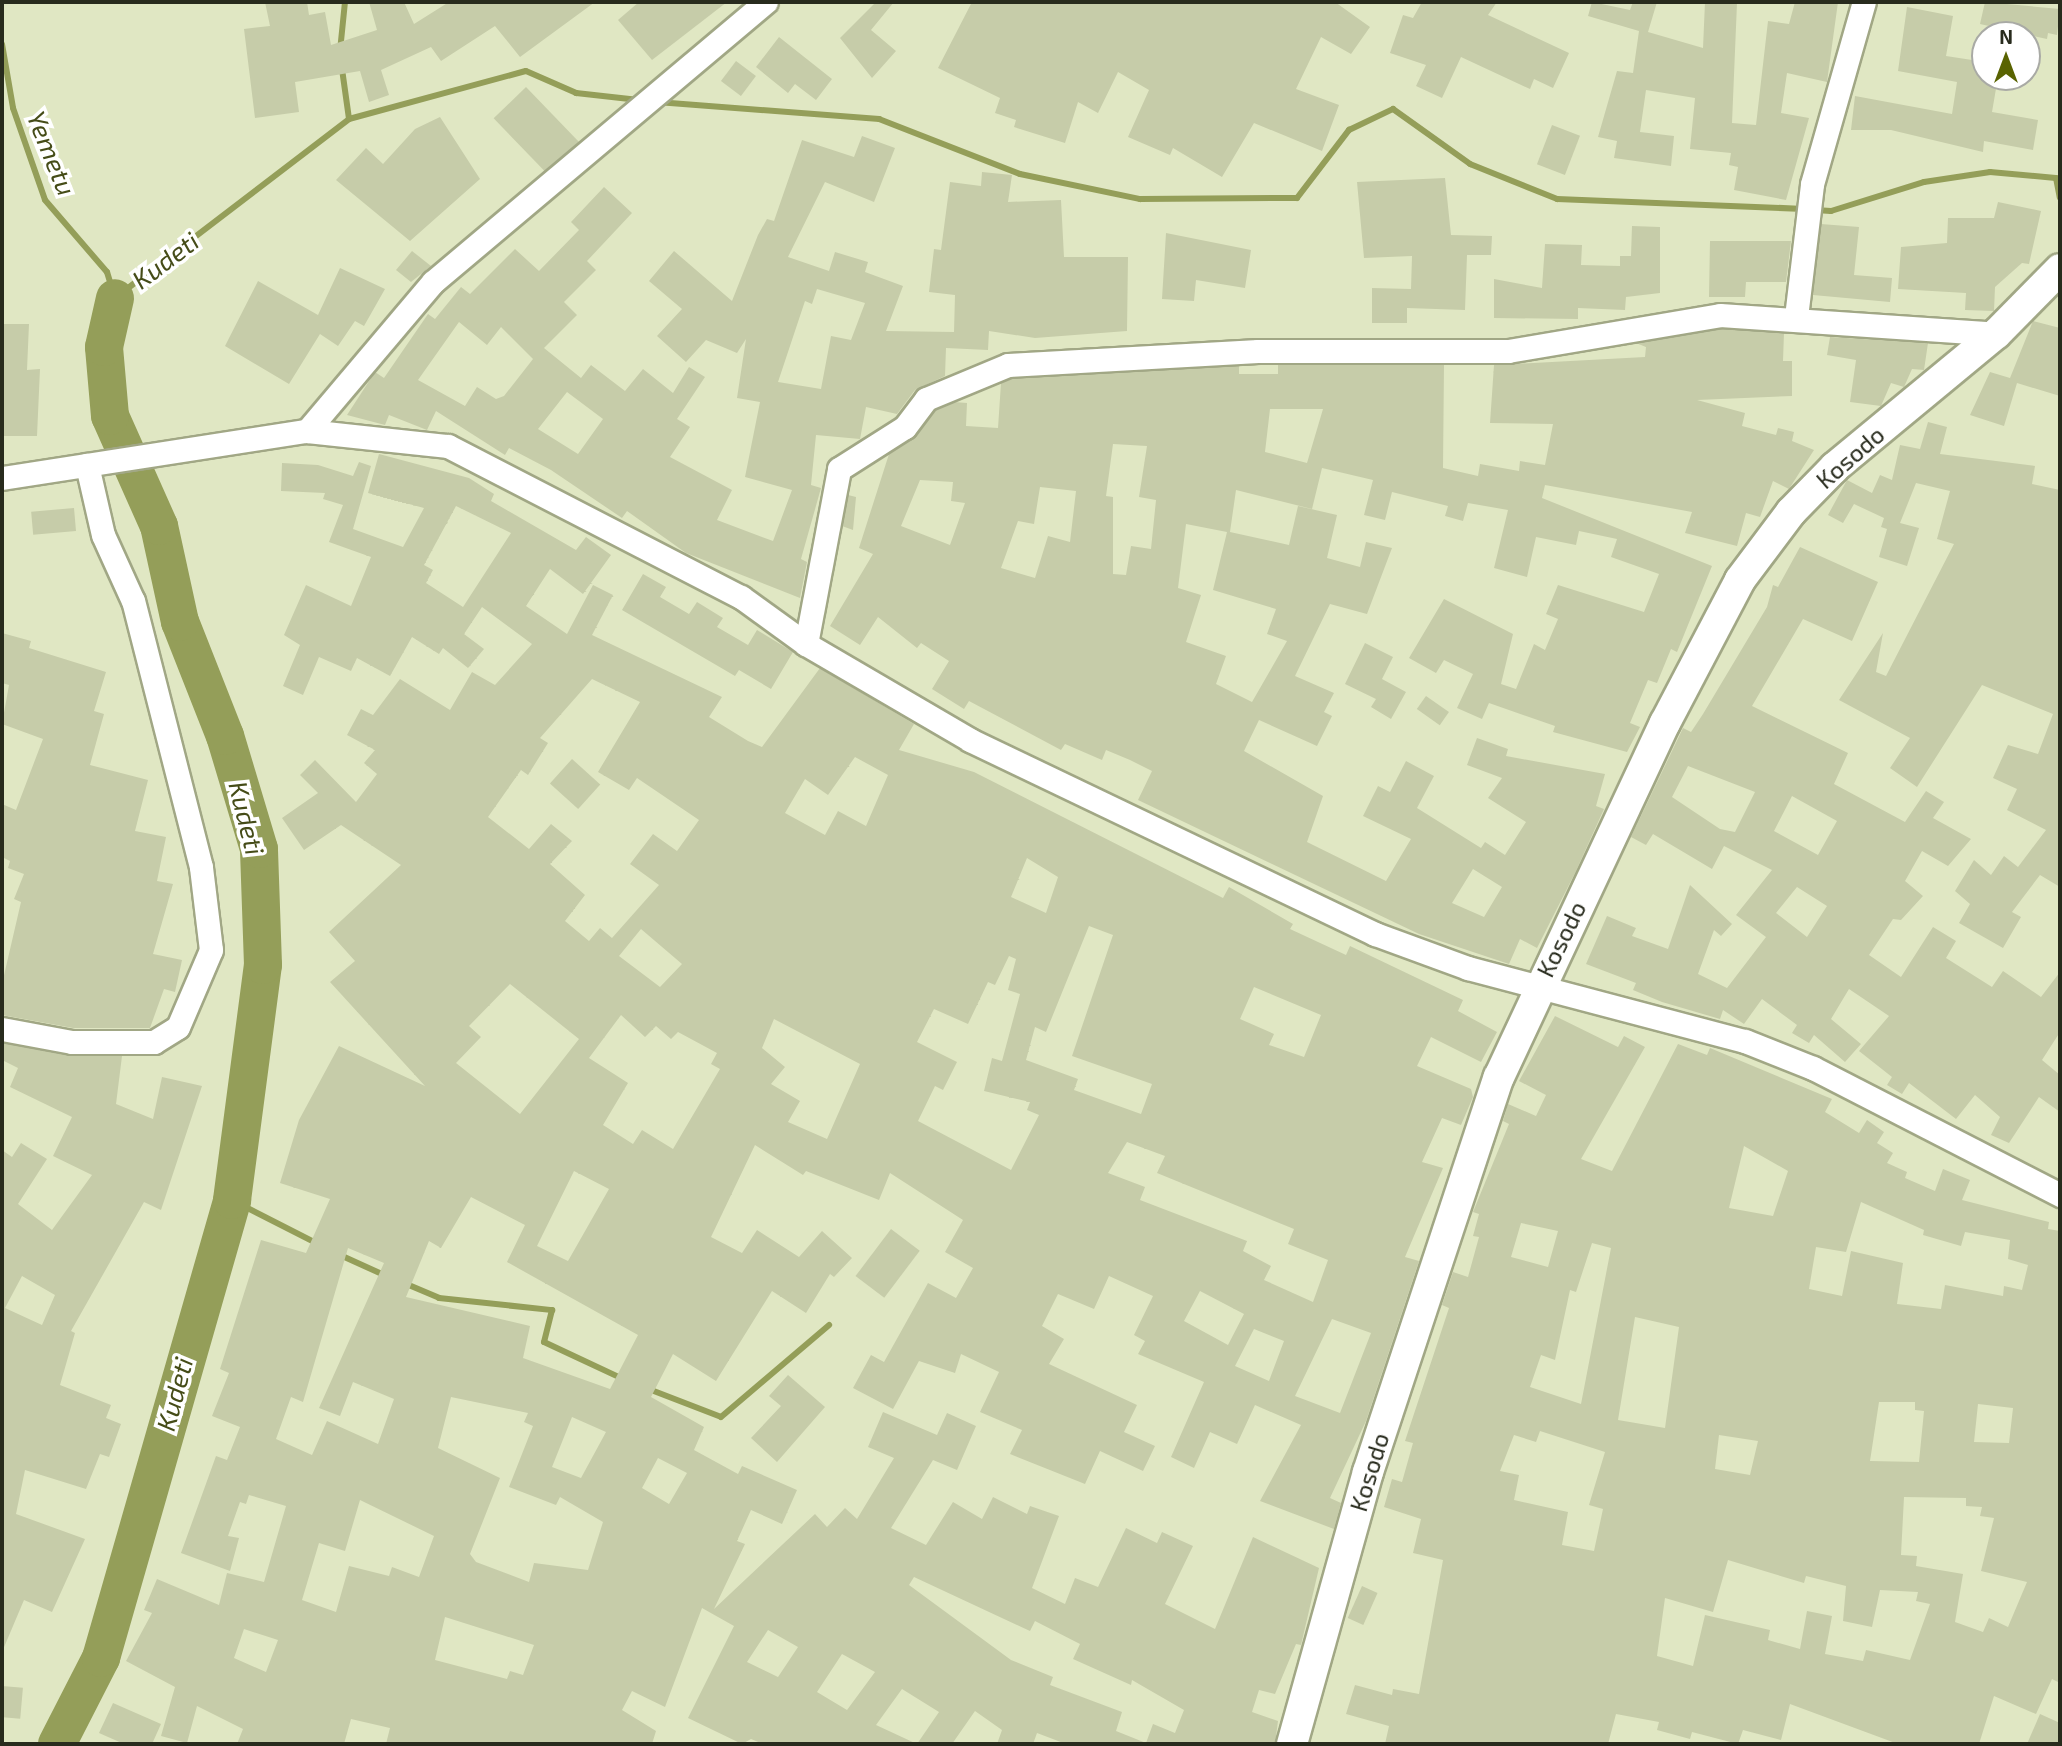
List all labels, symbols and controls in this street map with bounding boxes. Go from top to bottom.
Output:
north arrow [1971,21,2041,91]
text: N [1999,25,2013,48]
water label: Yemetu [21,106,83,200]
water label: Kudeti [126,225,204,295]
street label: Kosodo [1810,420,1890,494]
water label: Kudeti [223,778,271,858]
street label: Kosodo [1530,896,1592,982]
water label: Kudeti [149,1354,199,1434]
street label: Kosodo [1343,1429,1395,1515]

